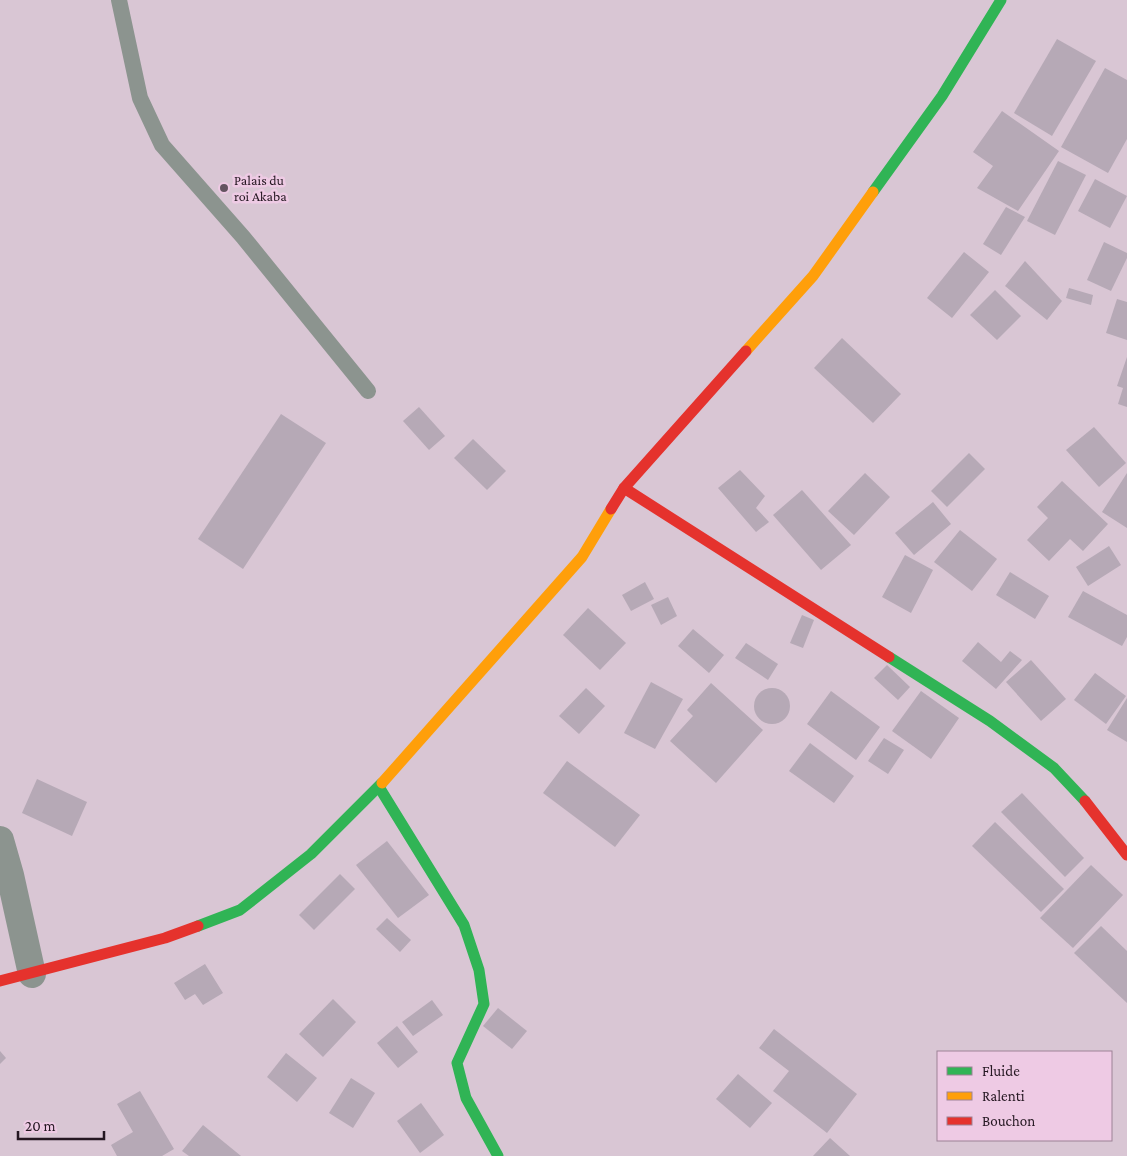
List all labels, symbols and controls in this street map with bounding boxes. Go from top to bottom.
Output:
place label: Palais du roi Akaba [234,172,287,204]
marker: Palais du roi Akaba [218,182,230,194]
legend [937,1051,1112,1141]
text: Fluide [982,1063,1020,1079]
text: Ralenti [982,1088,1025,1104]
scale bar [18,1108,104,1140]
text: Bouchon [982,1113,1035,1129]
text: 20 m [25,1118,56,1134]

